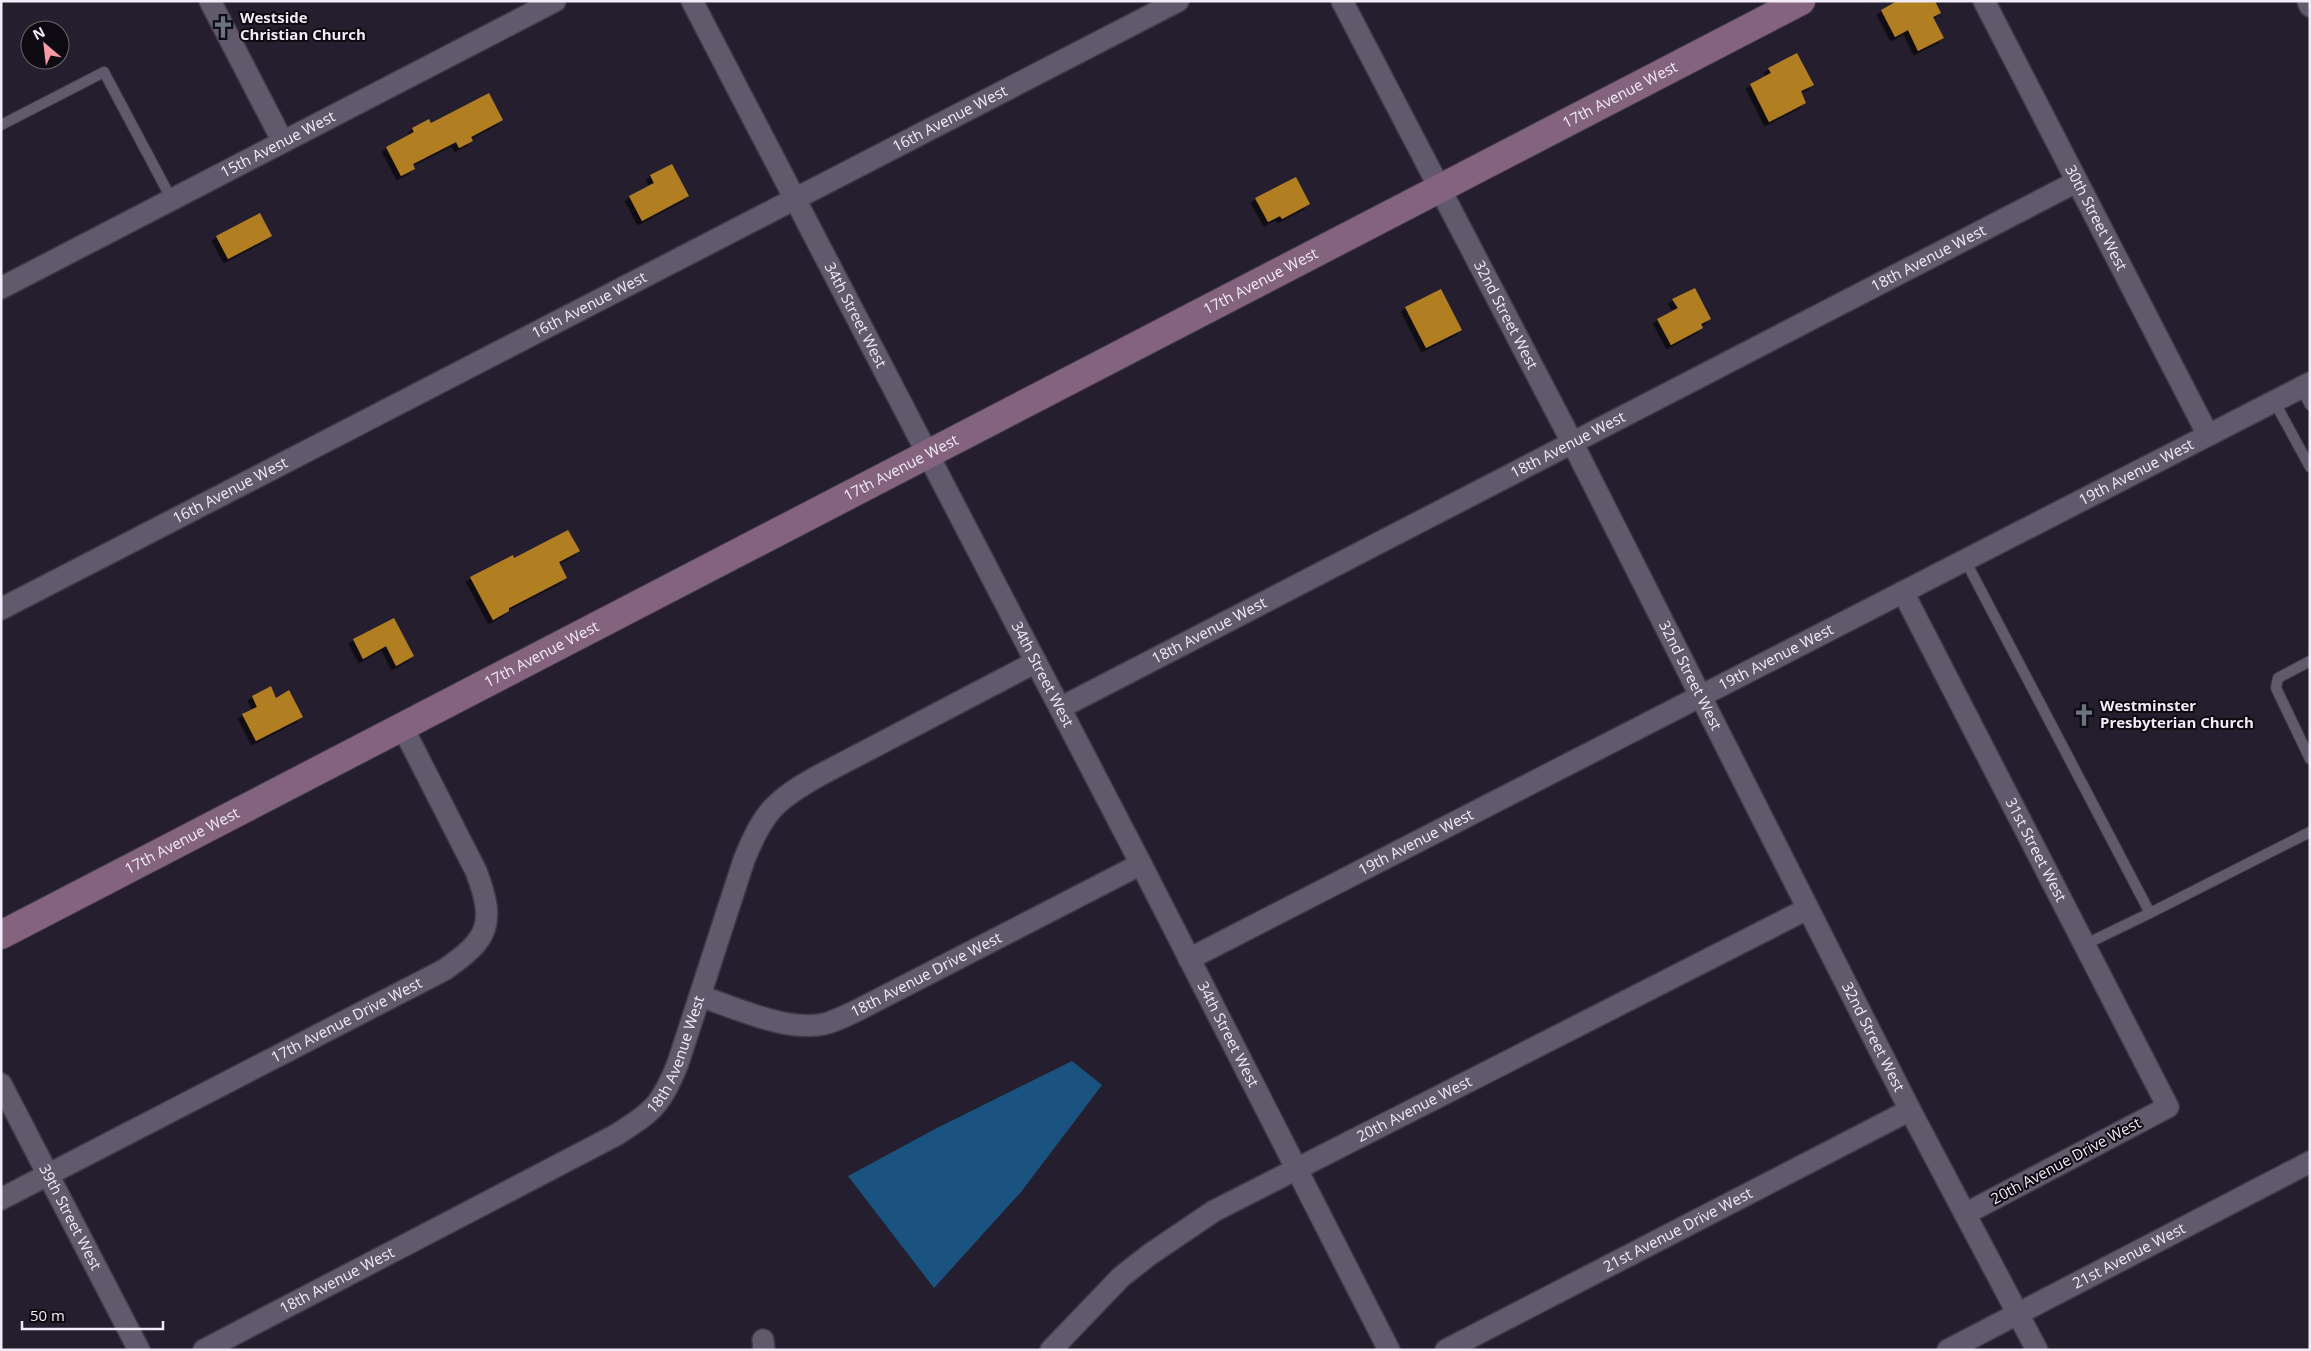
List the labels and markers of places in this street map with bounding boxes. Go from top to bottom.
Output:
place label: Westside Christian Church [240,7,366,44]
church icon: Westside Christian Church [210,14,236,40]
place label: Westminster Presbyterian Church [2100,695,2254,732]
church icon: Westminster Presbyterian Church [2071,702,2097,728]

